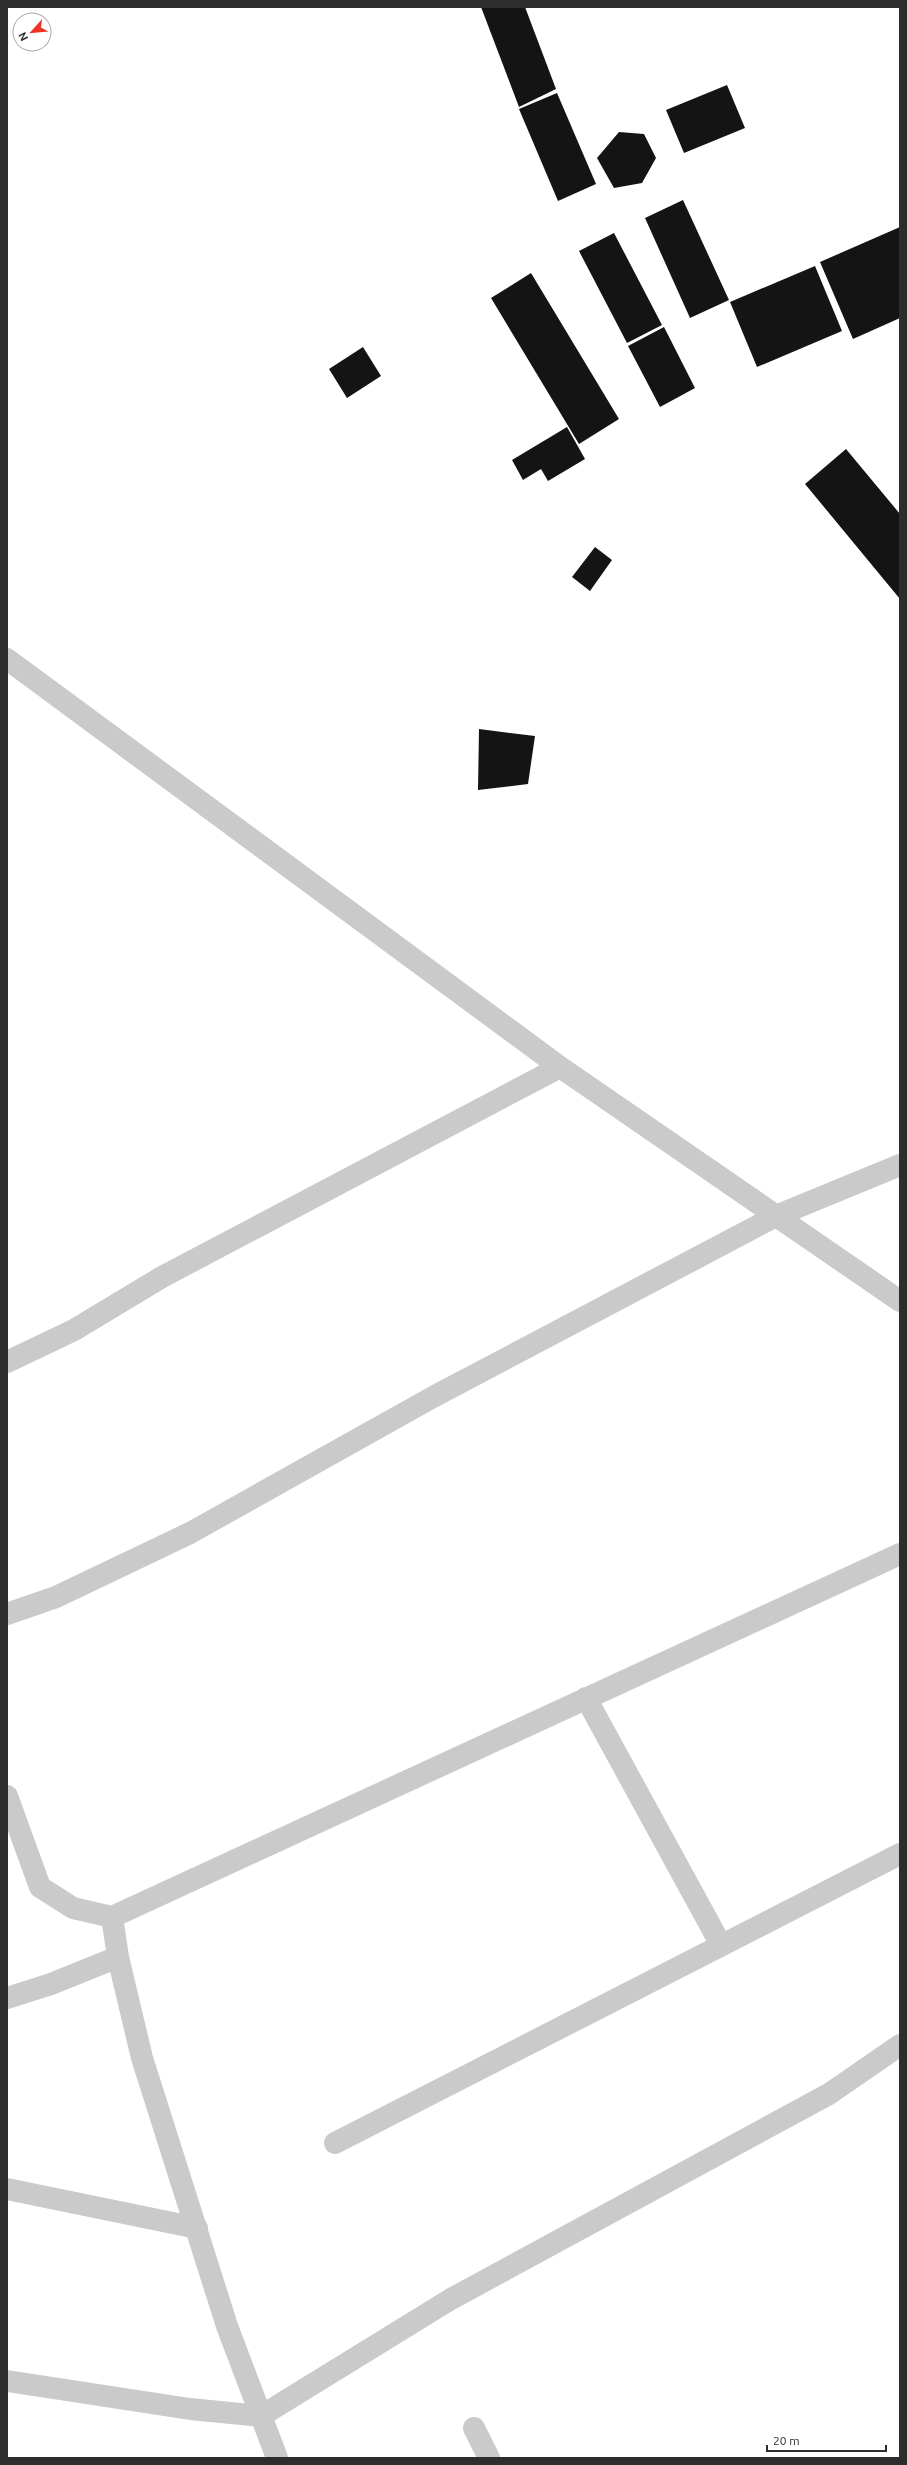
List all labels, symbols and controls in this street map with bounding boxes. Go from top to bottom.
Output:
north arrow [12,12,52,52]
text: N [16,30,30,43]
scale bar [767,2427,886,2453]
text: 20 m [773,2434,800,2447]

